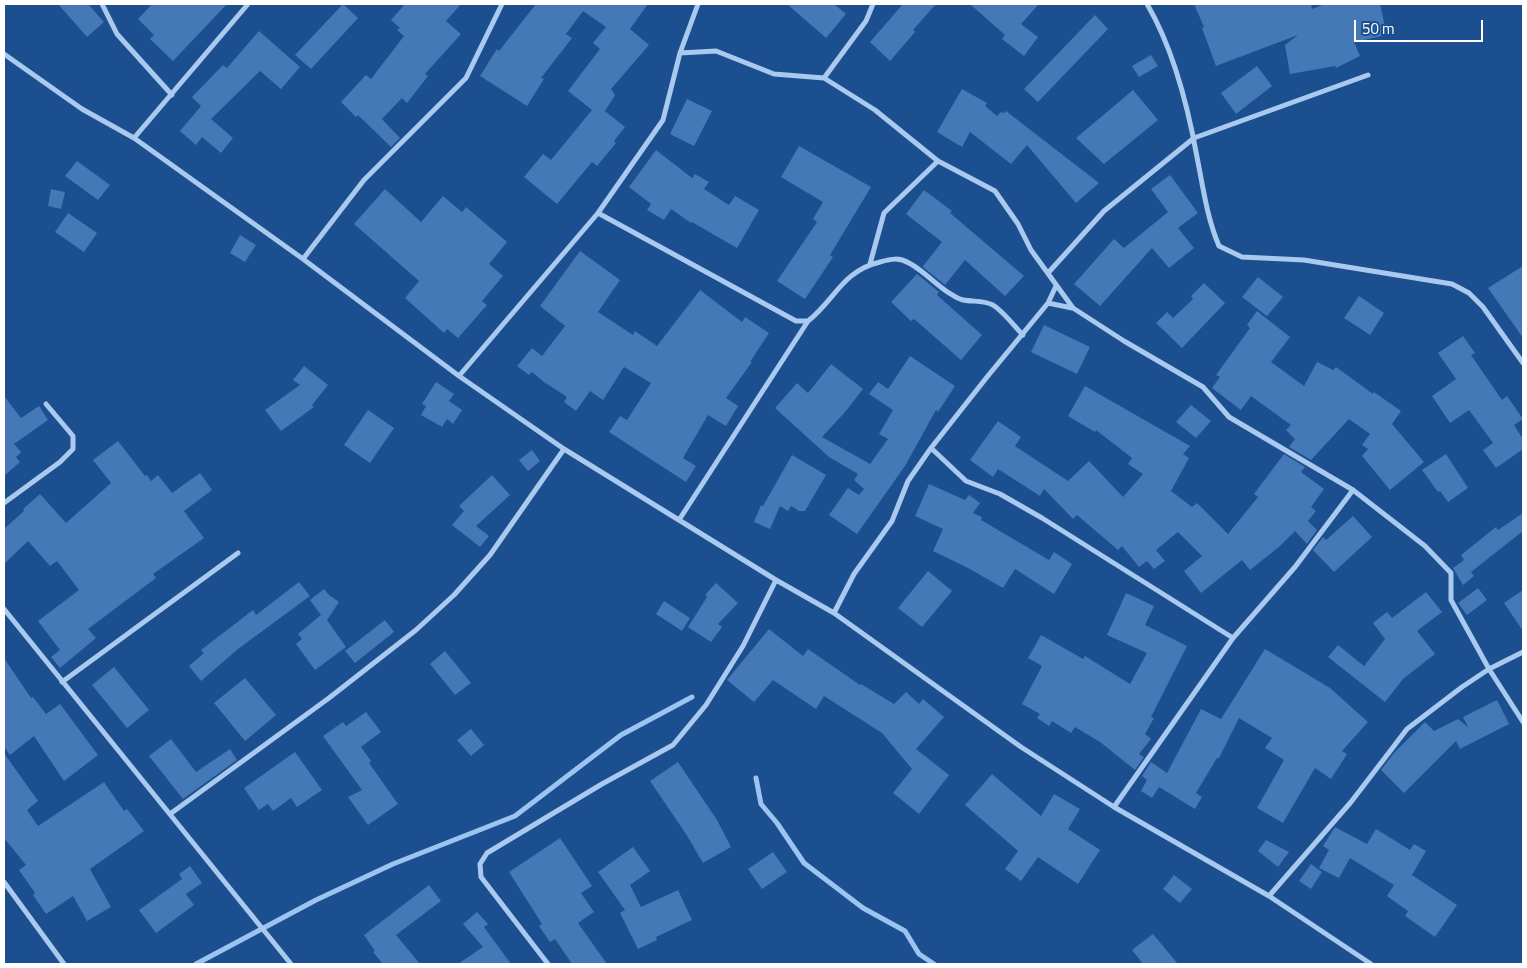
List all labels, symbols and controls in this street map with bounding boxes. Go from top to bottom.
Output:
scale bar [1357,10,1486,42]
text: 50 m [1362,17,1395,40]

